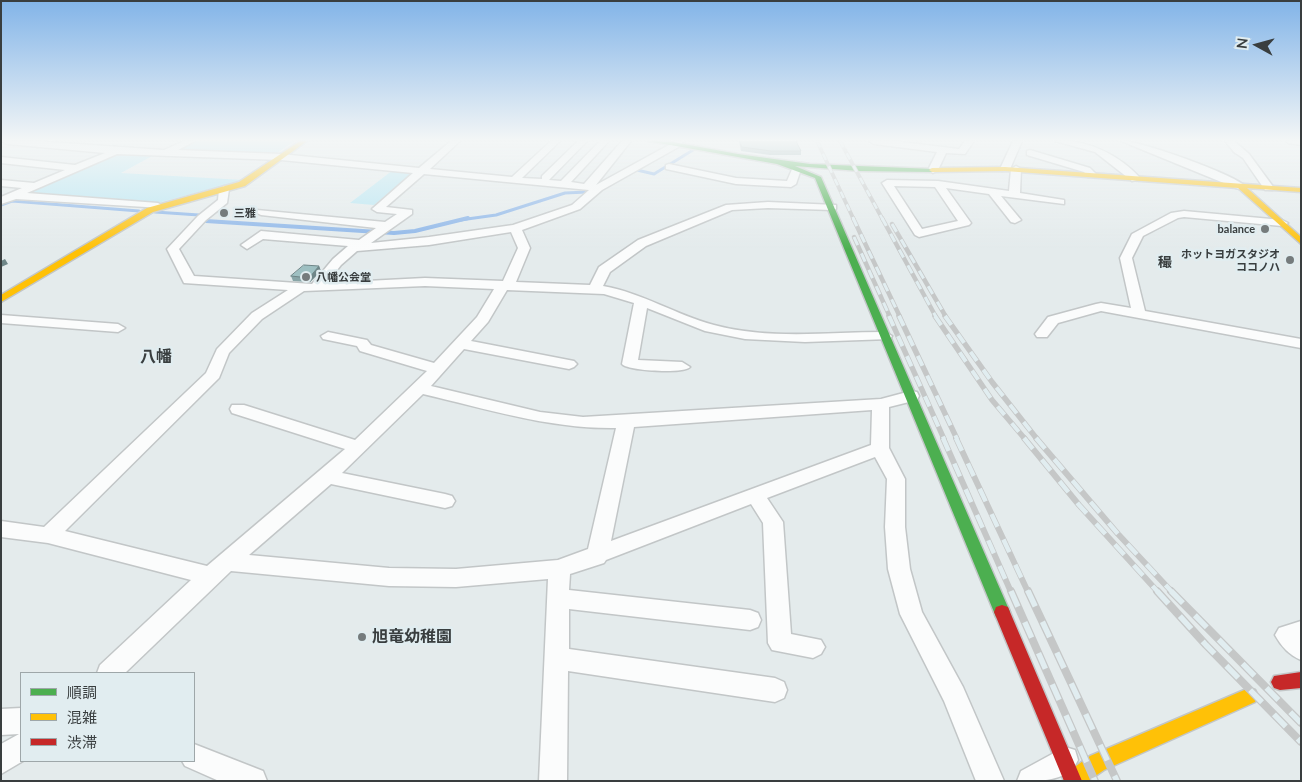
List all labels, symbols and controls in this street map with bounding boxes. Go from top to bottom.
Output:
north arrow [1232,20,1282,70]
text: N [1233,37,1251,50]
place label: 三雅 [234,206,256,220]
marker: 三雅 [218,207,230,219]
place label: balance [1218,222,1255,236]
marker: balance [1259,223,1271,235]
place label: ホットヨガスタジオ ココノハ [1181,247,1280,273]
district label: 穝 [1158,254,1172,270]
marker: ホットヨガスタジオ ココノハ [1284,254,1296,266]
place label: 八幡公会堂 [316,270,371,284]
marker: 八幡公会堂 [300,271,312,283]
district label: 八幡 [140,347,172,367]
place label: 旭竜幼稚園 [372,627,452,647]
marker: 旭竜幼稚園 [356,631,368,643]
legend [20,672,195,762]
text: 順調 [67,683,97,701]
text: 混雑 [67,708,97,726]
text: 渋滞 [67,733,97,751]

